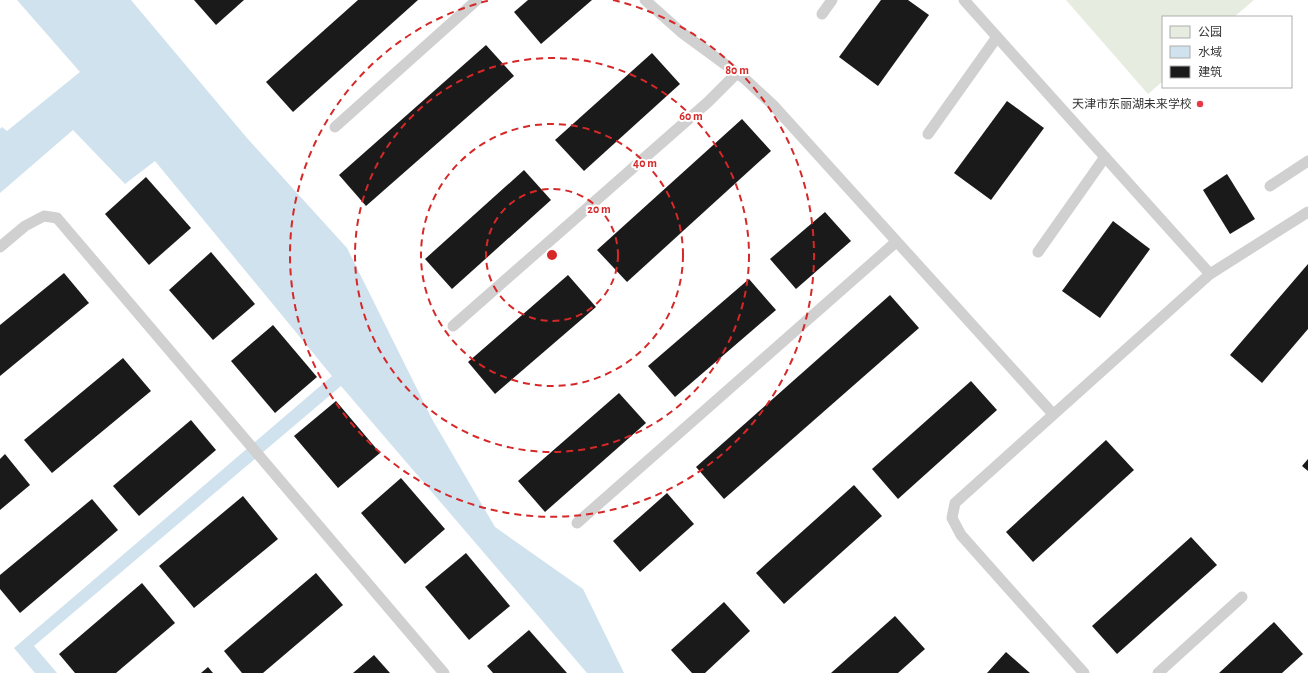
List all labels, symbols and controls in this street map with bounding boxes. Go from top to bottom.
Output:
legend [1162,16,1292,88]
text: 公园 [1198,26,1222,38]
text: 水域 [1198,46,1222,58]
text: 80 m [725,64,749,76]
text: 建筑 [1198,65,1222,78]
place label: 天津市东丽湖未来学校 [1072,97,1192,110]
marker: 天津市东丽湖未来学校 [1195,99,1205,109]
text: 60 m [679,110,703,122]
text: 40 m [633,157,657,169]
text: 20 m [587,203,611,215]
centre of rings [545,248,559,262]

